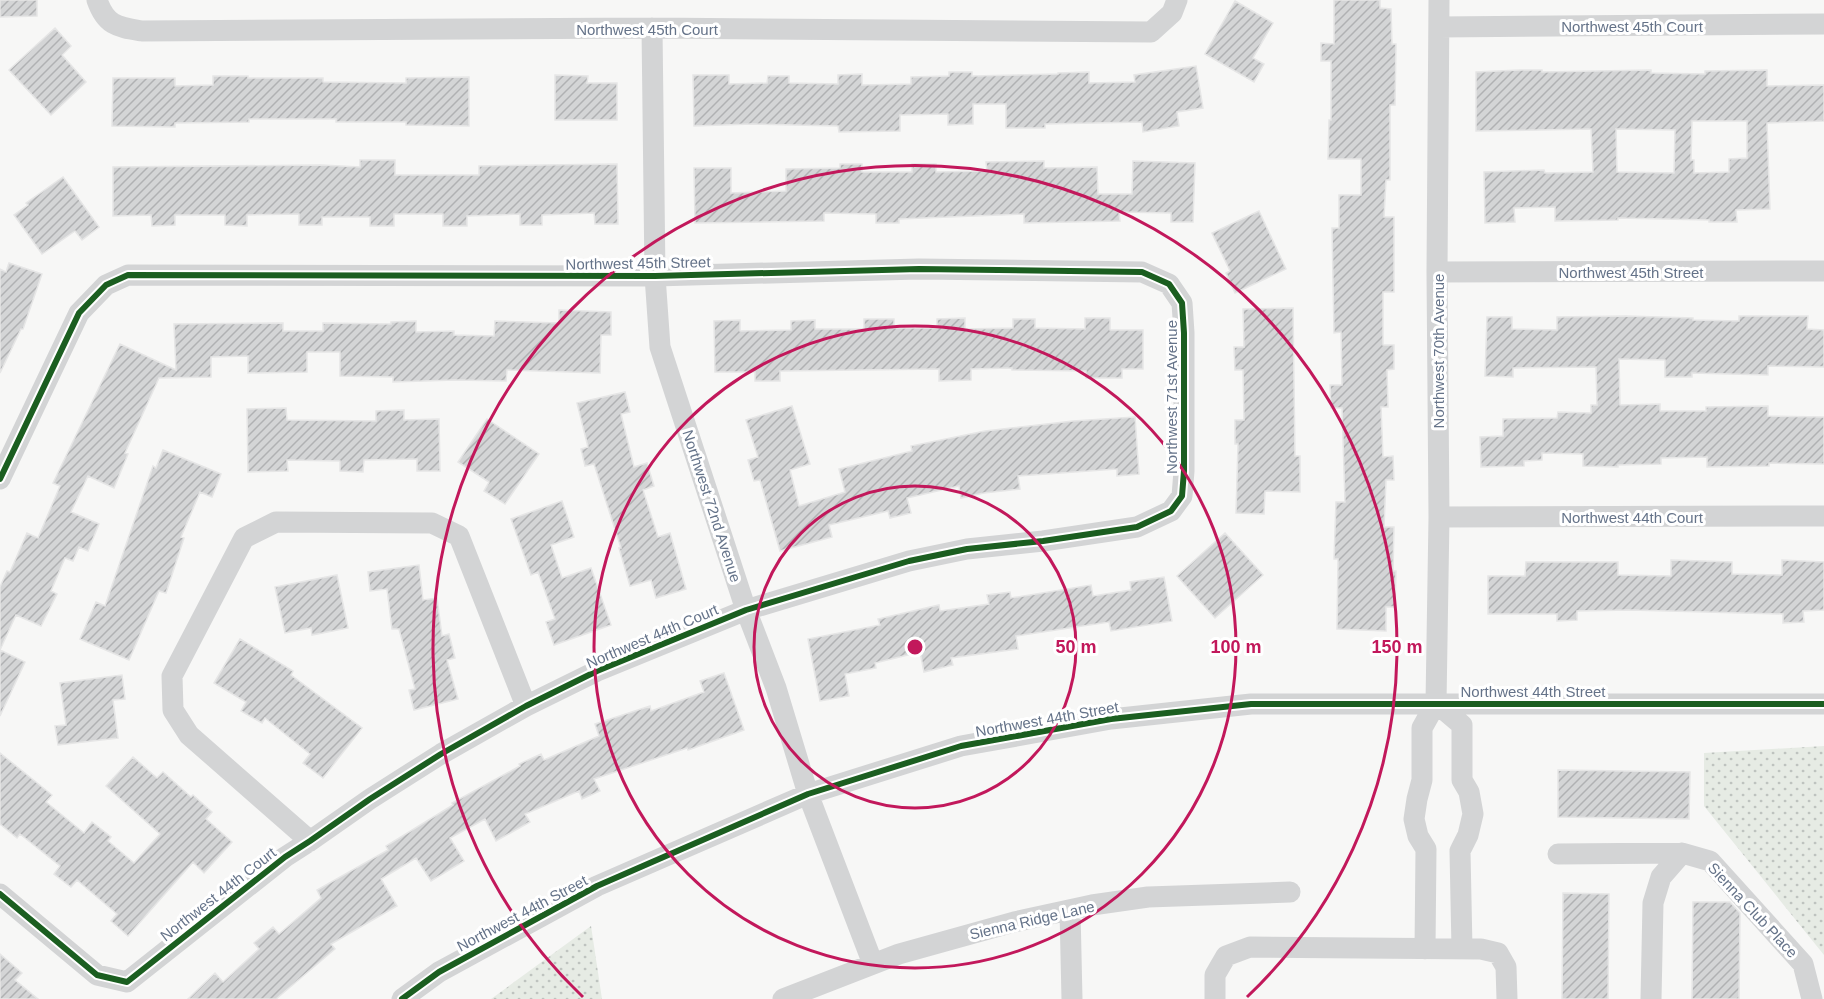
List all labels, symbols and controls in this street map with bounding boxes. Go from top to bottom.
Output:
street label: Northwest 45th Court [1561,18,1704,35]
street label: Northwest 45th Court [576,21,719,38]
street label: Northwest 45th Street [565,253,712,273]
street label: Northwest 45th Street [1558,264,1704,281]
street label: Northwest 70th Avenue [1430,274,1447,428]
street label: Northwest 71st Avenue [1163,320,1180,474]
street label: Northwest 72nd Avenue [679,428,745,584]
street label: Northwest 44th Court [1561,509,1704,526]
street label: Northwest 44th Court [583,600,721,672]
centre of rings [905,637,925,657]
text: 50 m [1055,637,1097,657]
text: 100 m [1210,637,1262,657]
text: 150 m [1371,637,1423,657]
street label: Northwest 44th Street [1460,683,1606,700]
street label: Northwest 44th Street [974,698,1121,740]
street label: Northwest 44th Court [157,843,280,944]
street label: Sienna Club Place [1705,859,1801,961]
street label: Northwest 44th Street [454,871,591,955]
street label: Sienna Ridge Lane [968,897,1096,943]

